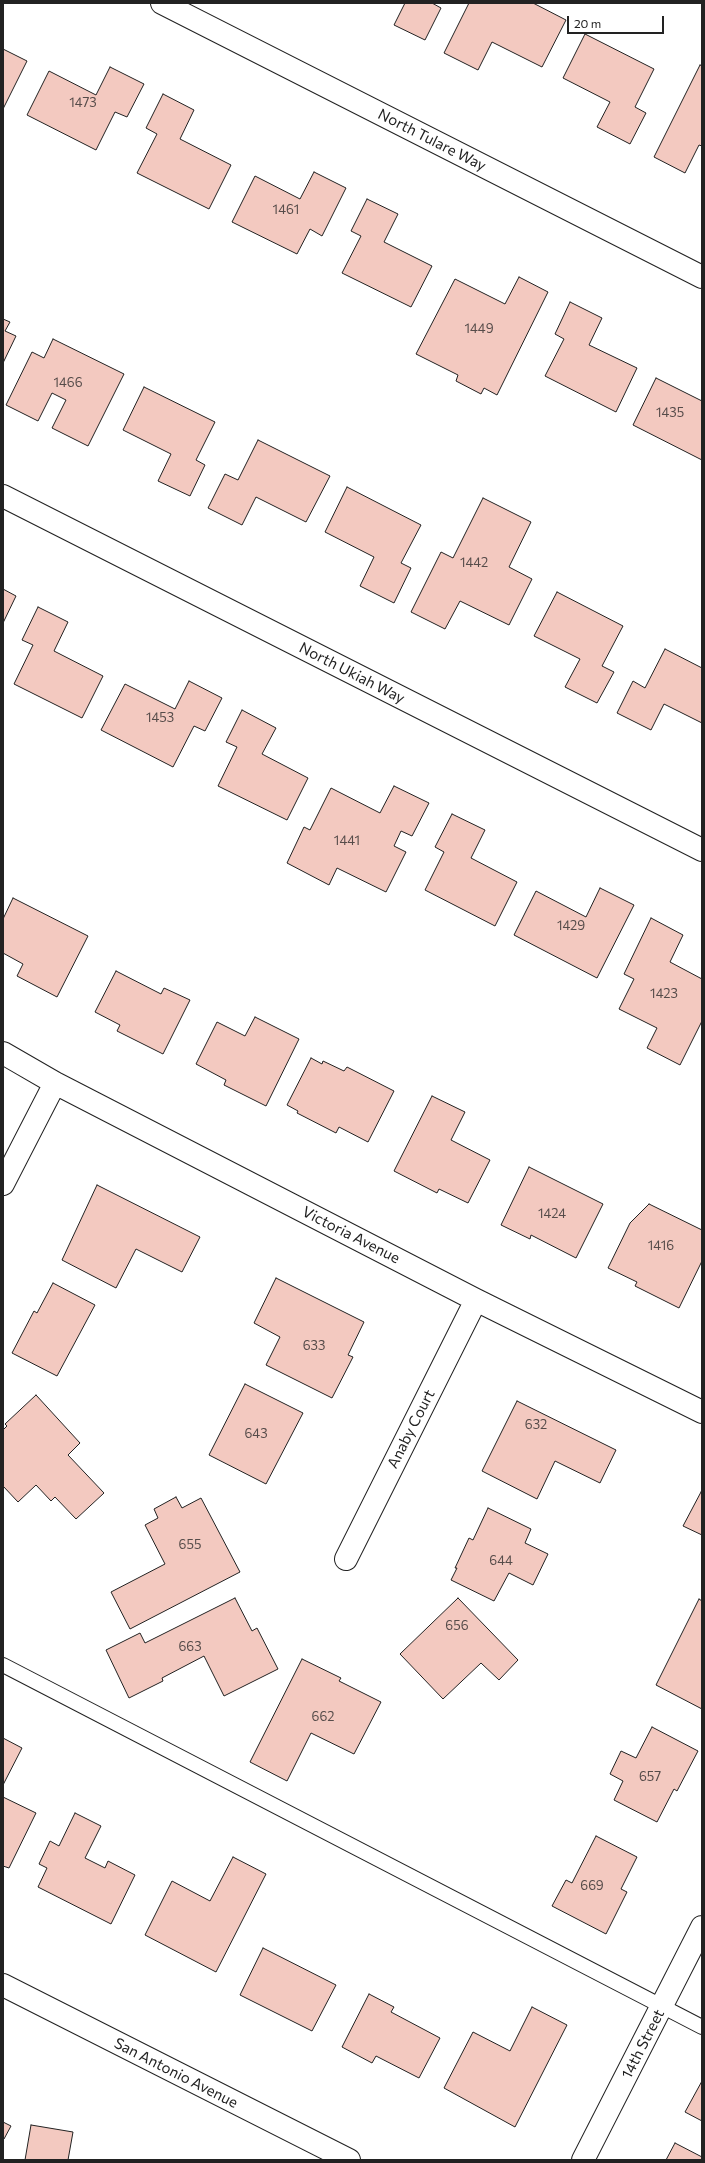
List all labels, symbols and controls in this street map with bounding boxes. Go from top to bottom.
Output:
scale bar [569,8,666,34]
text: 20 m [574,16,601,30]
house number: 1473 [69,95,97,111]
street label: North Tulare Way [375,105,489,175]
house number: 1461 [273,202,299,218]
house number: 1449 [464,321,494,337]
house number: 1466 [53,375,83,391]
house number: 1435 [656,405,684,421]
house number: 1442 [460,555,488,571]
street label: North Ukiah Way [296,639,408,707]
house number: 1453 [146,710,174,726]
house number: 1441 [334,833,360,849]
house number: 1429 [557,918,585,934]
house number: 1423 [650,986,678,1002]
street label: Victoria Avenue [299,1203,403,1267]
house number: 1424 [538,1206,566,1222]
house number: 1416 [648,1238,674,1254]
house number: 633 [303,1338,325,1354]
street label: Anaby Court [383,1387,439,1471]
house number: 632 [525,1417,547,1433]
house number: 643 [244,1426,268,1442]
house number: 655 [179,1537,201,1553]
house number: 644 [489,1553,513,1569]
house number: 656 [445,1618,469,1634]
house number: 663 [178,1639,202,1655]
house number: 662 [312,1709,334,1725]
house number: 657 [639,1769,661,1785]
house number: 669 [580,1878,604,1894]
street label: 14th Street [618,2006,668,2082]
street label: San Antonio Avenue [111,2034,241,2112]

